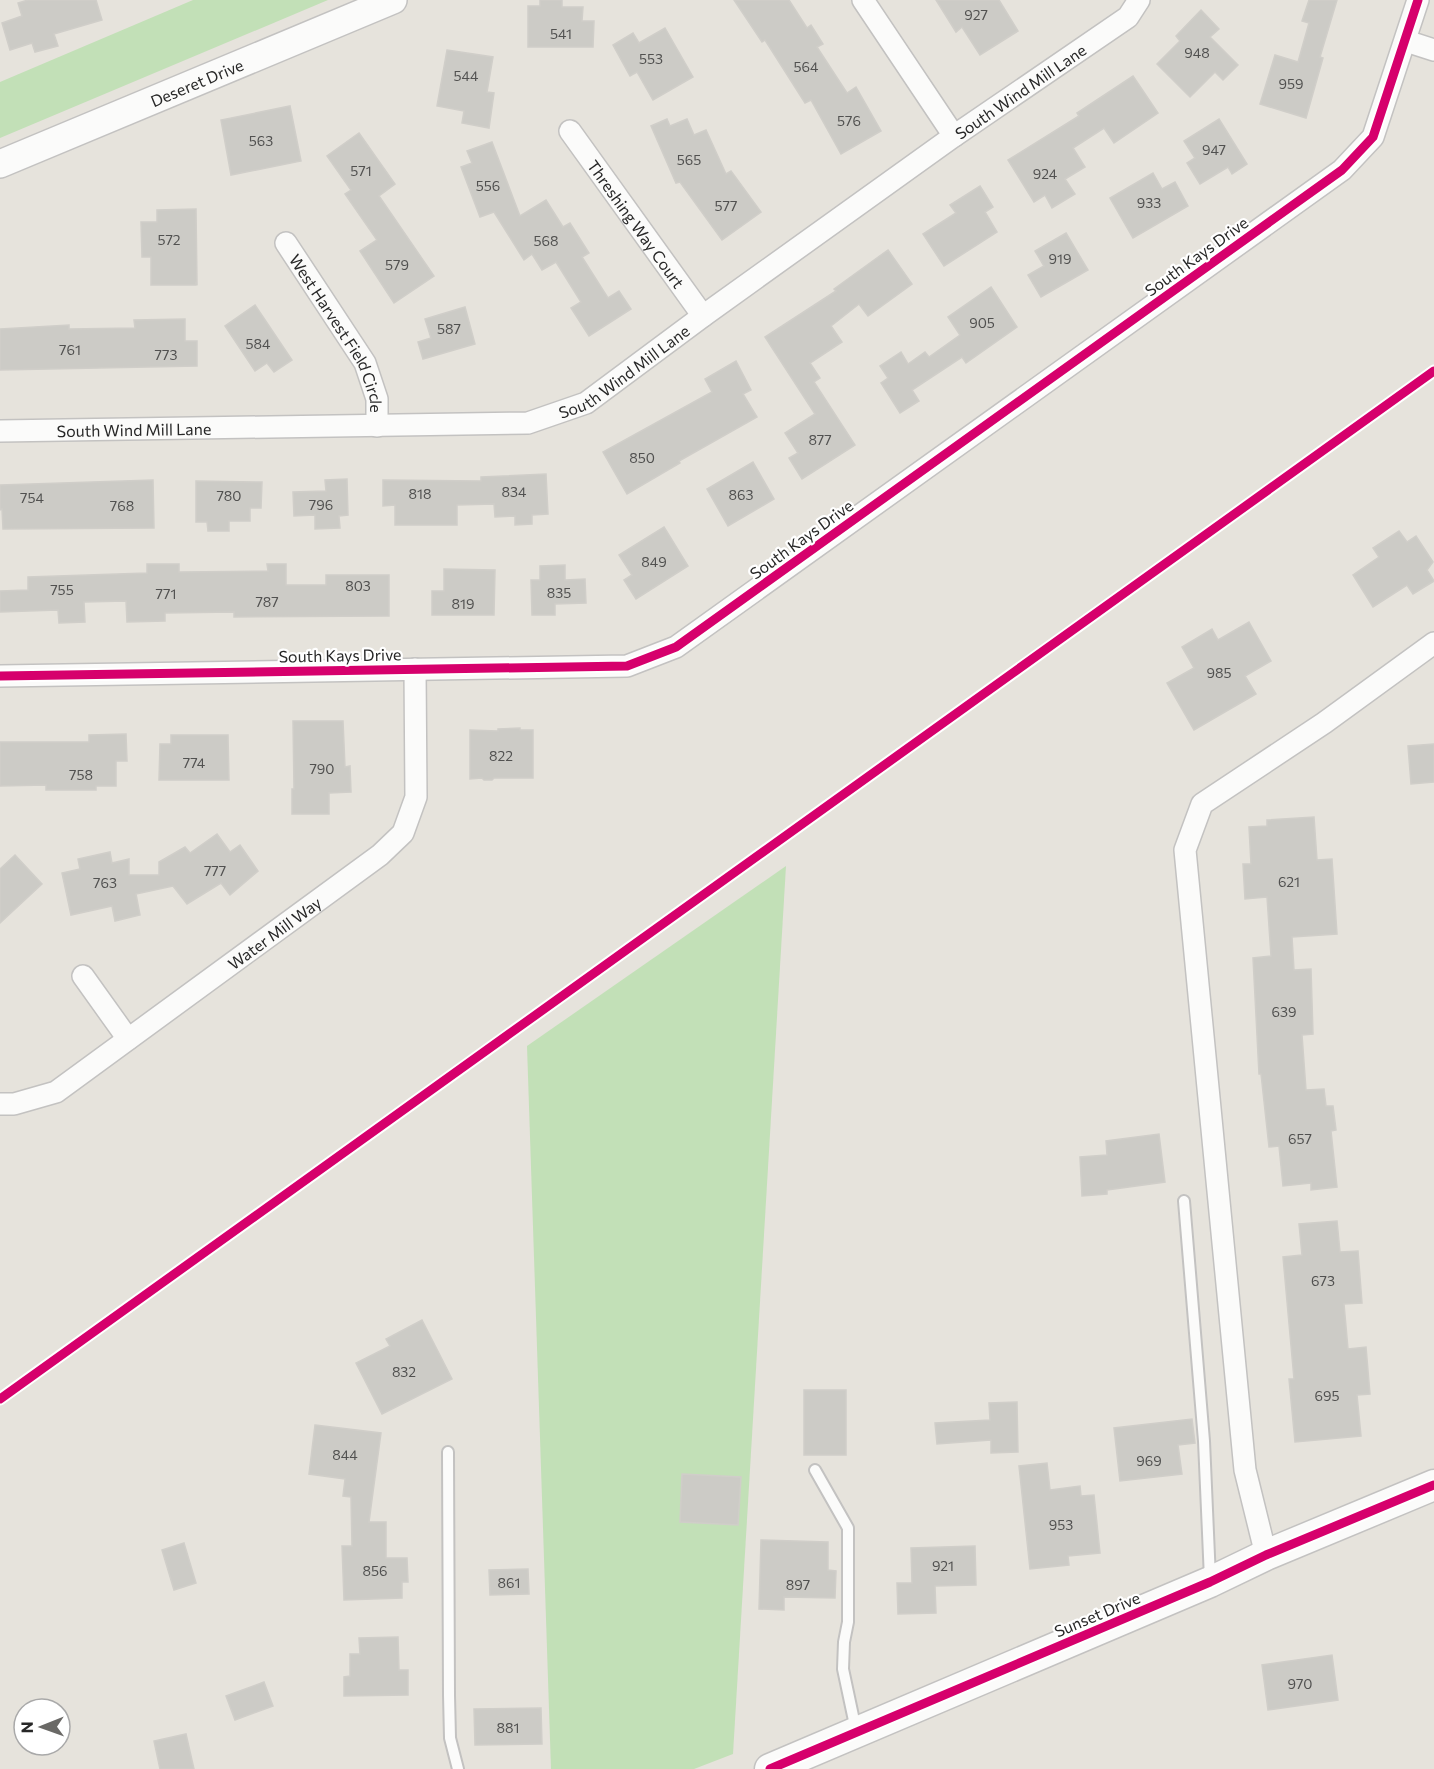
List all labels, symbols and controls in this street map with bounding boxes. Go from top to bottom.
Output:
house number: 927 [964,6,988,23]
house number: 541 [550,25,572,42]
street label: South Wind Mill Lane [951,39,1089,142]
house number: 948 [1184,44,1210,61]
house number: 553 [639,50,663,67]
street label: Deseret Drive [147,54,246,110]
house number: 564 [794,58,819,75]
house number: 544 [454,67,479,84]
house number: 959 [1278,75,1304,92]
house number: 576 [837,112,861,129]
house number: 563 [249,132,273,149]
house number: 947 [1202,141,1226,158]
house number: 565 [677,151,701,168]
street label: Threshing Way Court [584,156,689,292]
house number: 571 [350,162,372,179]
house number: 924 [1033,165,1058,182]
house number: 556 [476,177,500,194]
house number: 933 [1137,194,1161,211]
house number: 577 [715,197,737,214]
street label: South Kays Drive [1141,212,1251,300]
house number: 572 [157,231,181,248]
house number: 568 [533,232,559,249]
street label: West Harvest Field Circle [286,250,387,413]
house number: 919 [1049,250,1071,267]
house number: 579 [385,256,409,273]
house number: 905 [969,314,995,331]
house number: 587 [437,320,461,337]
street label: South Wind Mill Lane [556,320,693,421]
house number: 584 [246,335,271,352]
house number: 761 [59,341,81,358]
house number: 773 [155,346,177,363]
street label: South Wind Mill Lane [57,418,211,440]
house number: 877 [808,431,832,448]
house number: 850 [629,449,655,466]
house number: 834 [502,483,527,500]
house number: 818 [409,485,431,502]
house number: 863 [729,486,753,503]
house number: 780 [217,487,242,504]
house number: 754 [20,489,44,506]
street label: South Kays Drive [746,495,856,583]
house number: 796 [309,496,333,513]
house number: 768 [110,497,134,514]
house number: 849 [641,553,667,570]
house number: 803 [345,577,371,594]
house number: 755 [50,581,74,598]
house number: 835 [547,584,571,601]
house number: 771 [156,585,176,602]
house number: 787 [255,593,279,610]
house number: 819 [452,595,474,612]
street label: South Kays Drive [278,644,402,666]
house number: 985 [1206,664,1232,681]
house number: 822 [489,747,513,764]
house number: 774 [183,754,206,771]
house number: 790 [310,760,335,777]
house number: 758 [69,766,93,783]
house number: 777 [204,862,226,879]
house number: 621 [1278,873,1300,890]
house number: 763 [93,874,117,891]
street label: Water Mill Way [224,892,325,973]
house number: 639 [1272,1003,1296,1020]
house number: 657 [1288,1130,1312,1147]
house number: 673 [1311,1272,1335,1289]
house number: 832 [392,1363,416,1380]
house number: 695 [1315,1387,1339,1404]
house number: 844 [332,1446,358,1463]
house number: 969 [1136,1452,1162,1469]
house number: 953 [1049,1516,1073,1533]
house number: 921 [932,1557,954,1574]
house number: 856 [362,1562,388,1579]
house number: 861 [498,1574,520,1591]
house number: 897 [786,1576,810,1593]
street label: Sunset Drive [1051,1587,1143,1641]
house number: 970 [1288,1675,1312,1692]
north arrow [12,1697,72,1757]
house number: 881 [497,1719,519,1736]
text: N [17,1721,36,1733]

